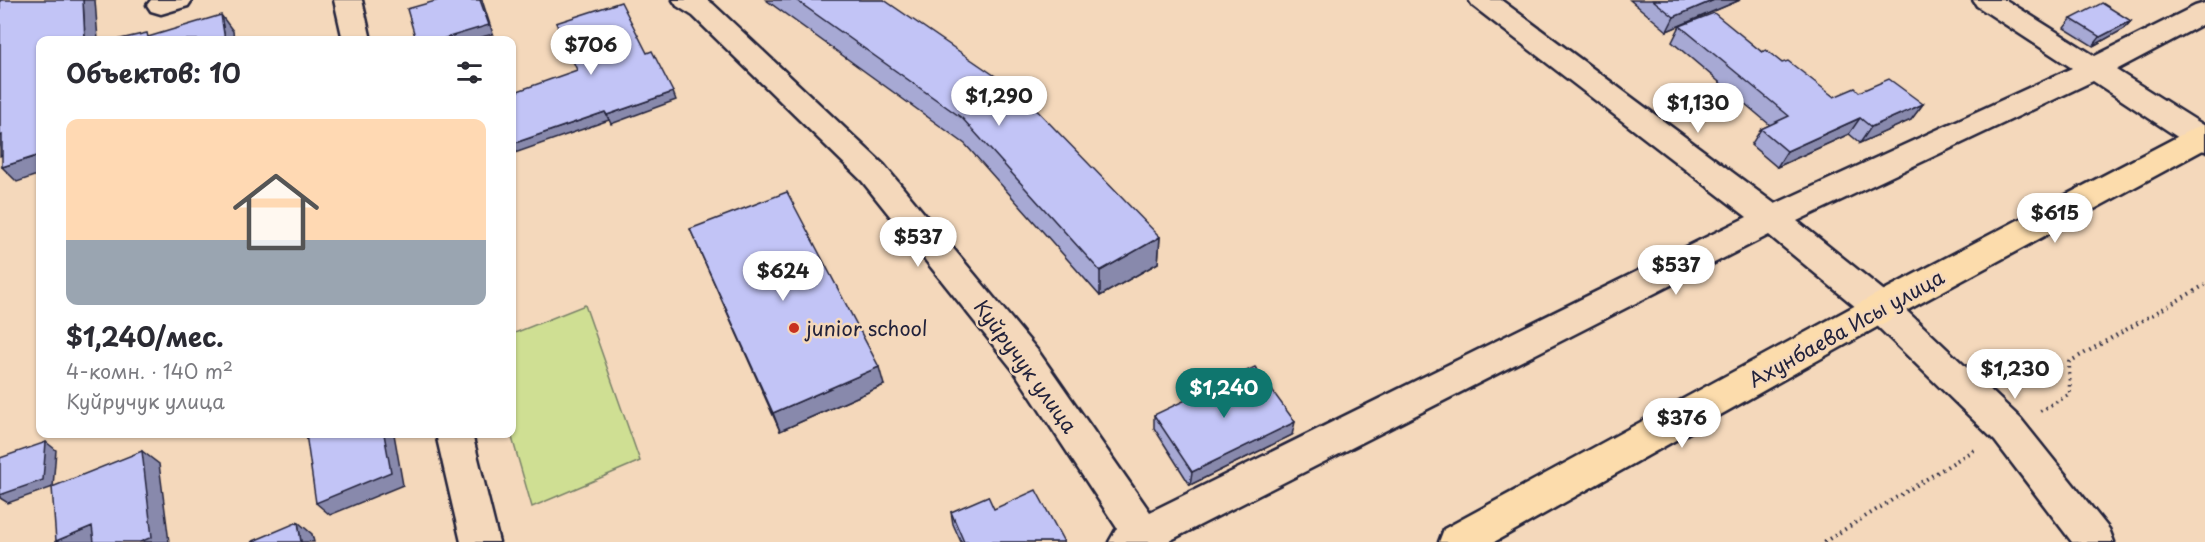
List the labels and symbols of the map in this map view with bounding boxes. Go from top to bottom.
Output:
pin: $706 [555,25,627,76]
pin: $1,290 [950,76,1048,127]
pin: $1,130 [1649,83,1747,134]
pin: $615 [2019,193,2091,244]
pin: $537 [882,217,954,268]
pin: $537 [1640,245,1712,296]
pin: $624 [747,251,819,302]
street label: Ахунбаева Исы улица [1742,261,1950,394]
street label: Куйручук улица [967,293,1085,439]
place label: junior school [804,313,928,343]
marker: junior school [787,321,801,335]
pin: $1,230 [1966,349,2064,400]
pin: $1,240 [1175,368,1273,419]
pin: $376 [1646,398,1718,449]

